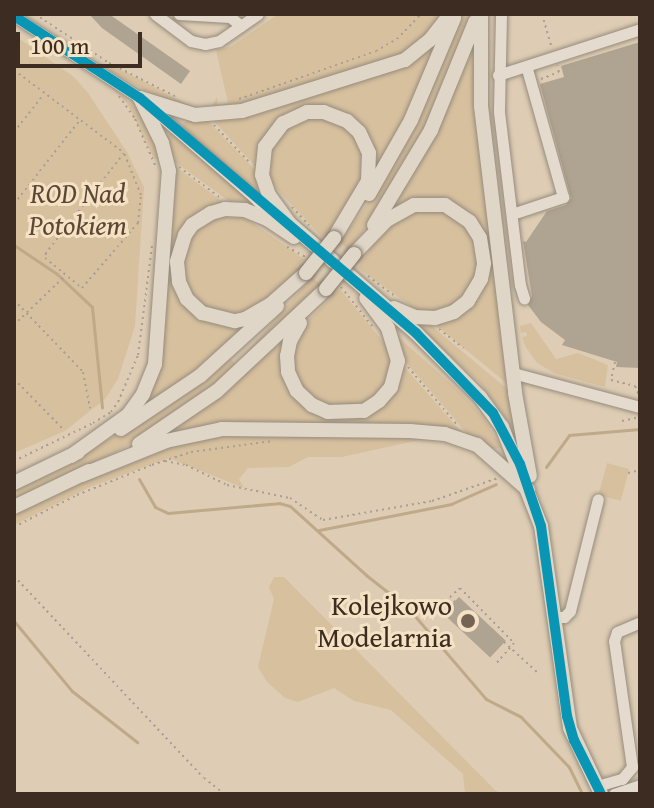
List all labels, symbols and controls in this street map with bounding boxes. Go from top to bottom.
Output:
scale bar [20,16,146,66]
text: 100 m [30,28,90,63]
park label: ROD Nad Potokiem [29,176,127,242]
place label: Kolejkowo Modelarnia [317,588,452,654]
marker: Kolejkowo Modelarnia [459,612,477,630]

